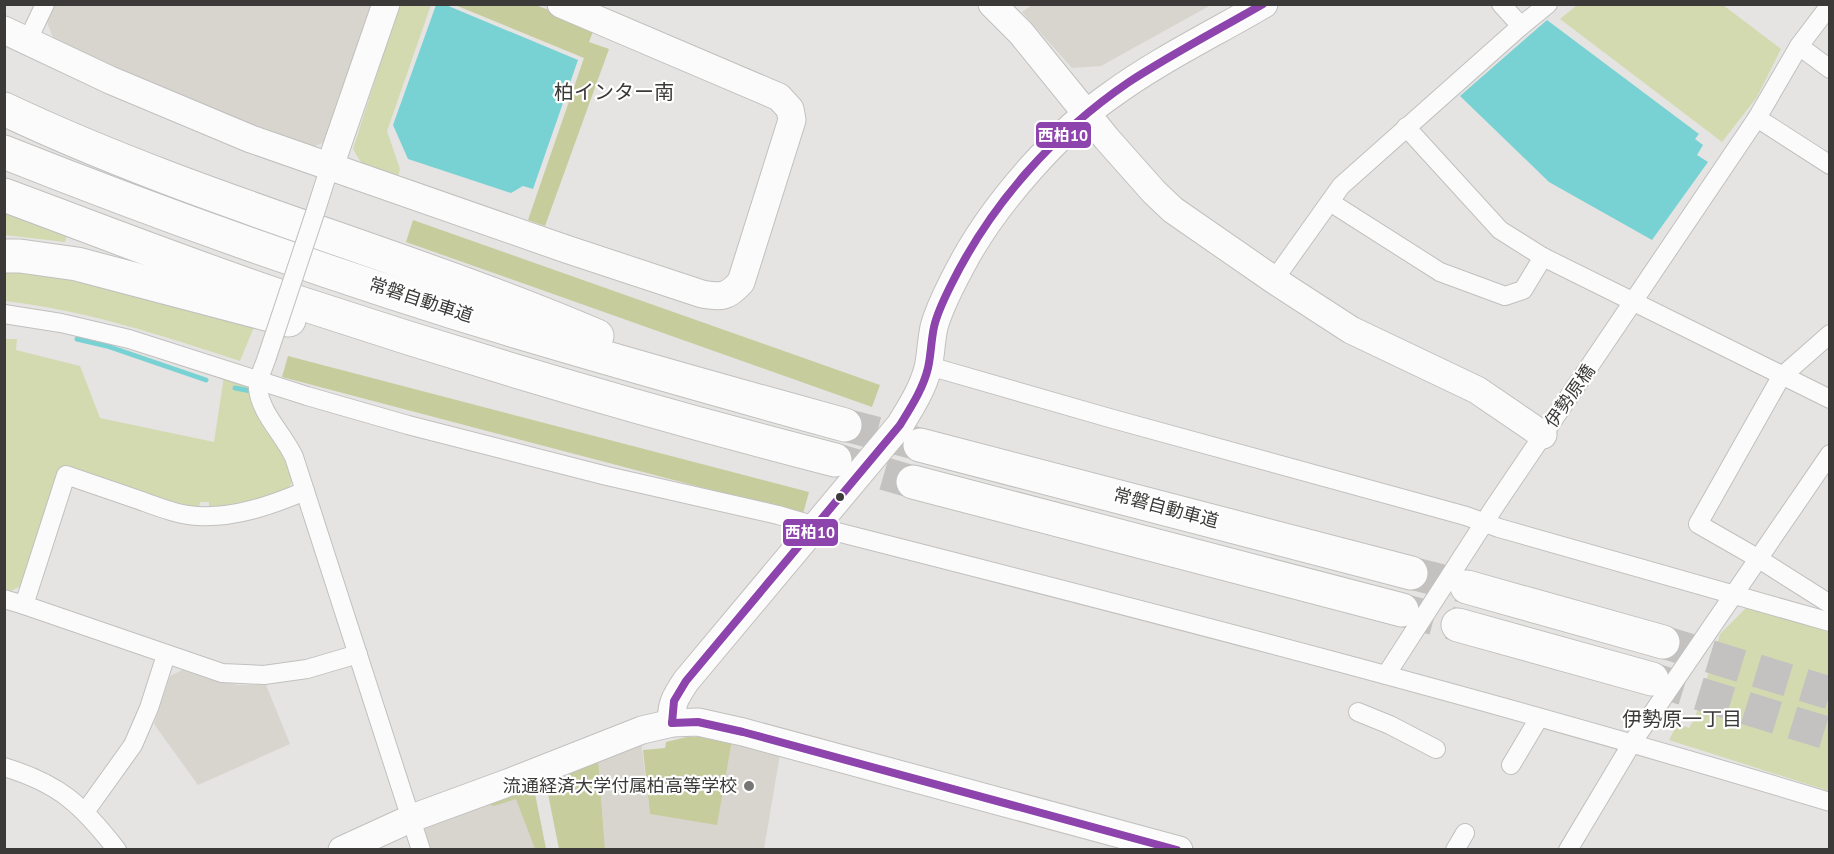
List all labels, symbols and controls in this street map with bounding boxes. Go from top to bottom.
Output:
district label: 柏インター南 [554,79,674,105]
line badge: 西柏10 [1035,121,1092,149]
text: 西柏10 [1038,125,1088,145]
street label: 常磐自動車道 [366,272,476,327]
street label: 伊勢原橋 [1540,360,1600,432]
street label: 常磐自動車道 [1111,482,1221,533]
unlabelled marker [834,491,846,503]
line badge: 西柏10 [782,518,839,547]
text: 西柏10 [785,522,835,542]
district label: 伊勢原一丁目 [1622,706,1742,732]
place label: 流通経済大学付属柏高等学校 [503,774,737,797]
marker: 流通経済大学付属柏高等学校 [742,779,756,793]

